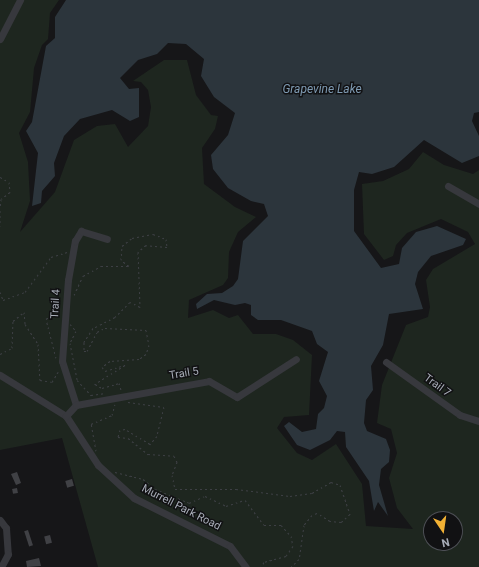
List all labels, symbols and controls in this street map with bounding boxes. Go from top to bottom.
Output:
water label: Grapevine Lake [282,83,362,97]
street label: Trail 4 [49,289,63,319]
street label: Trail 5 [168,365,200,383]
street label: Trail 7 [421,372,453,400]
street label: Murrell Park Road [139,482,223,534]
north arrow [423,511,463,551]
text: N [440,535,451,549]

